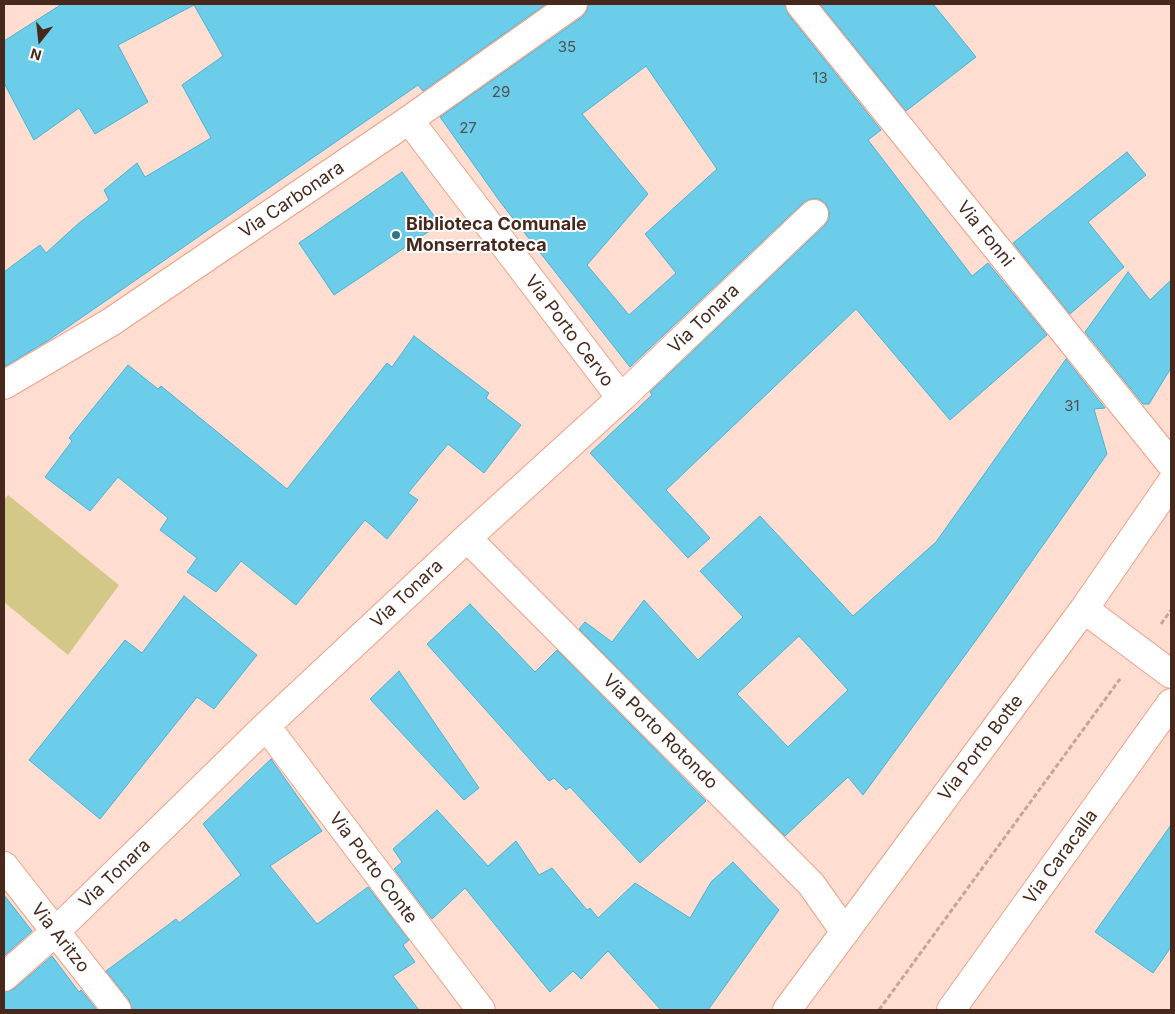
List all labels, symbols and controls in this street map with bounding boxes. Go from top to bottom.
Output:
north arrow [15,15,65,65]
house number: 35 [558,38,576,56]
text: N [28,45,43,65]
house number: 13 [812,69,828,87]
house number: 29 [492,83,510,101]
house number: 27 [459,119,477,137]
street label: Via Carbonara [236,157,348,243]
street label: Via Fonni [952,197,1018,271]
place label: Biblioteca Comunale Monserratoteca [406,214,587,256]
marker: Biblioteca Comunale Monserratoteca [390,229,402,241]
street label: Via Porto Cervo [520,271,618,391]
street label: Via Tonara [664,280,744,358]
house number: 31 [1064,397,1080,415]
street label: Via Tonara [367,555,447,633]
street label: Via Porto Rotondo [598,670,722,794]
street label: Via Porto Botte [934,691,1028,805]
street label: Via Caracalla [1019,806,1103,908]
street label: Via Porto Conte [324,808,422,928]
street label: Via Tonara [75,835,155,913]
street label: Via Aritzo [26,899,94,977]

